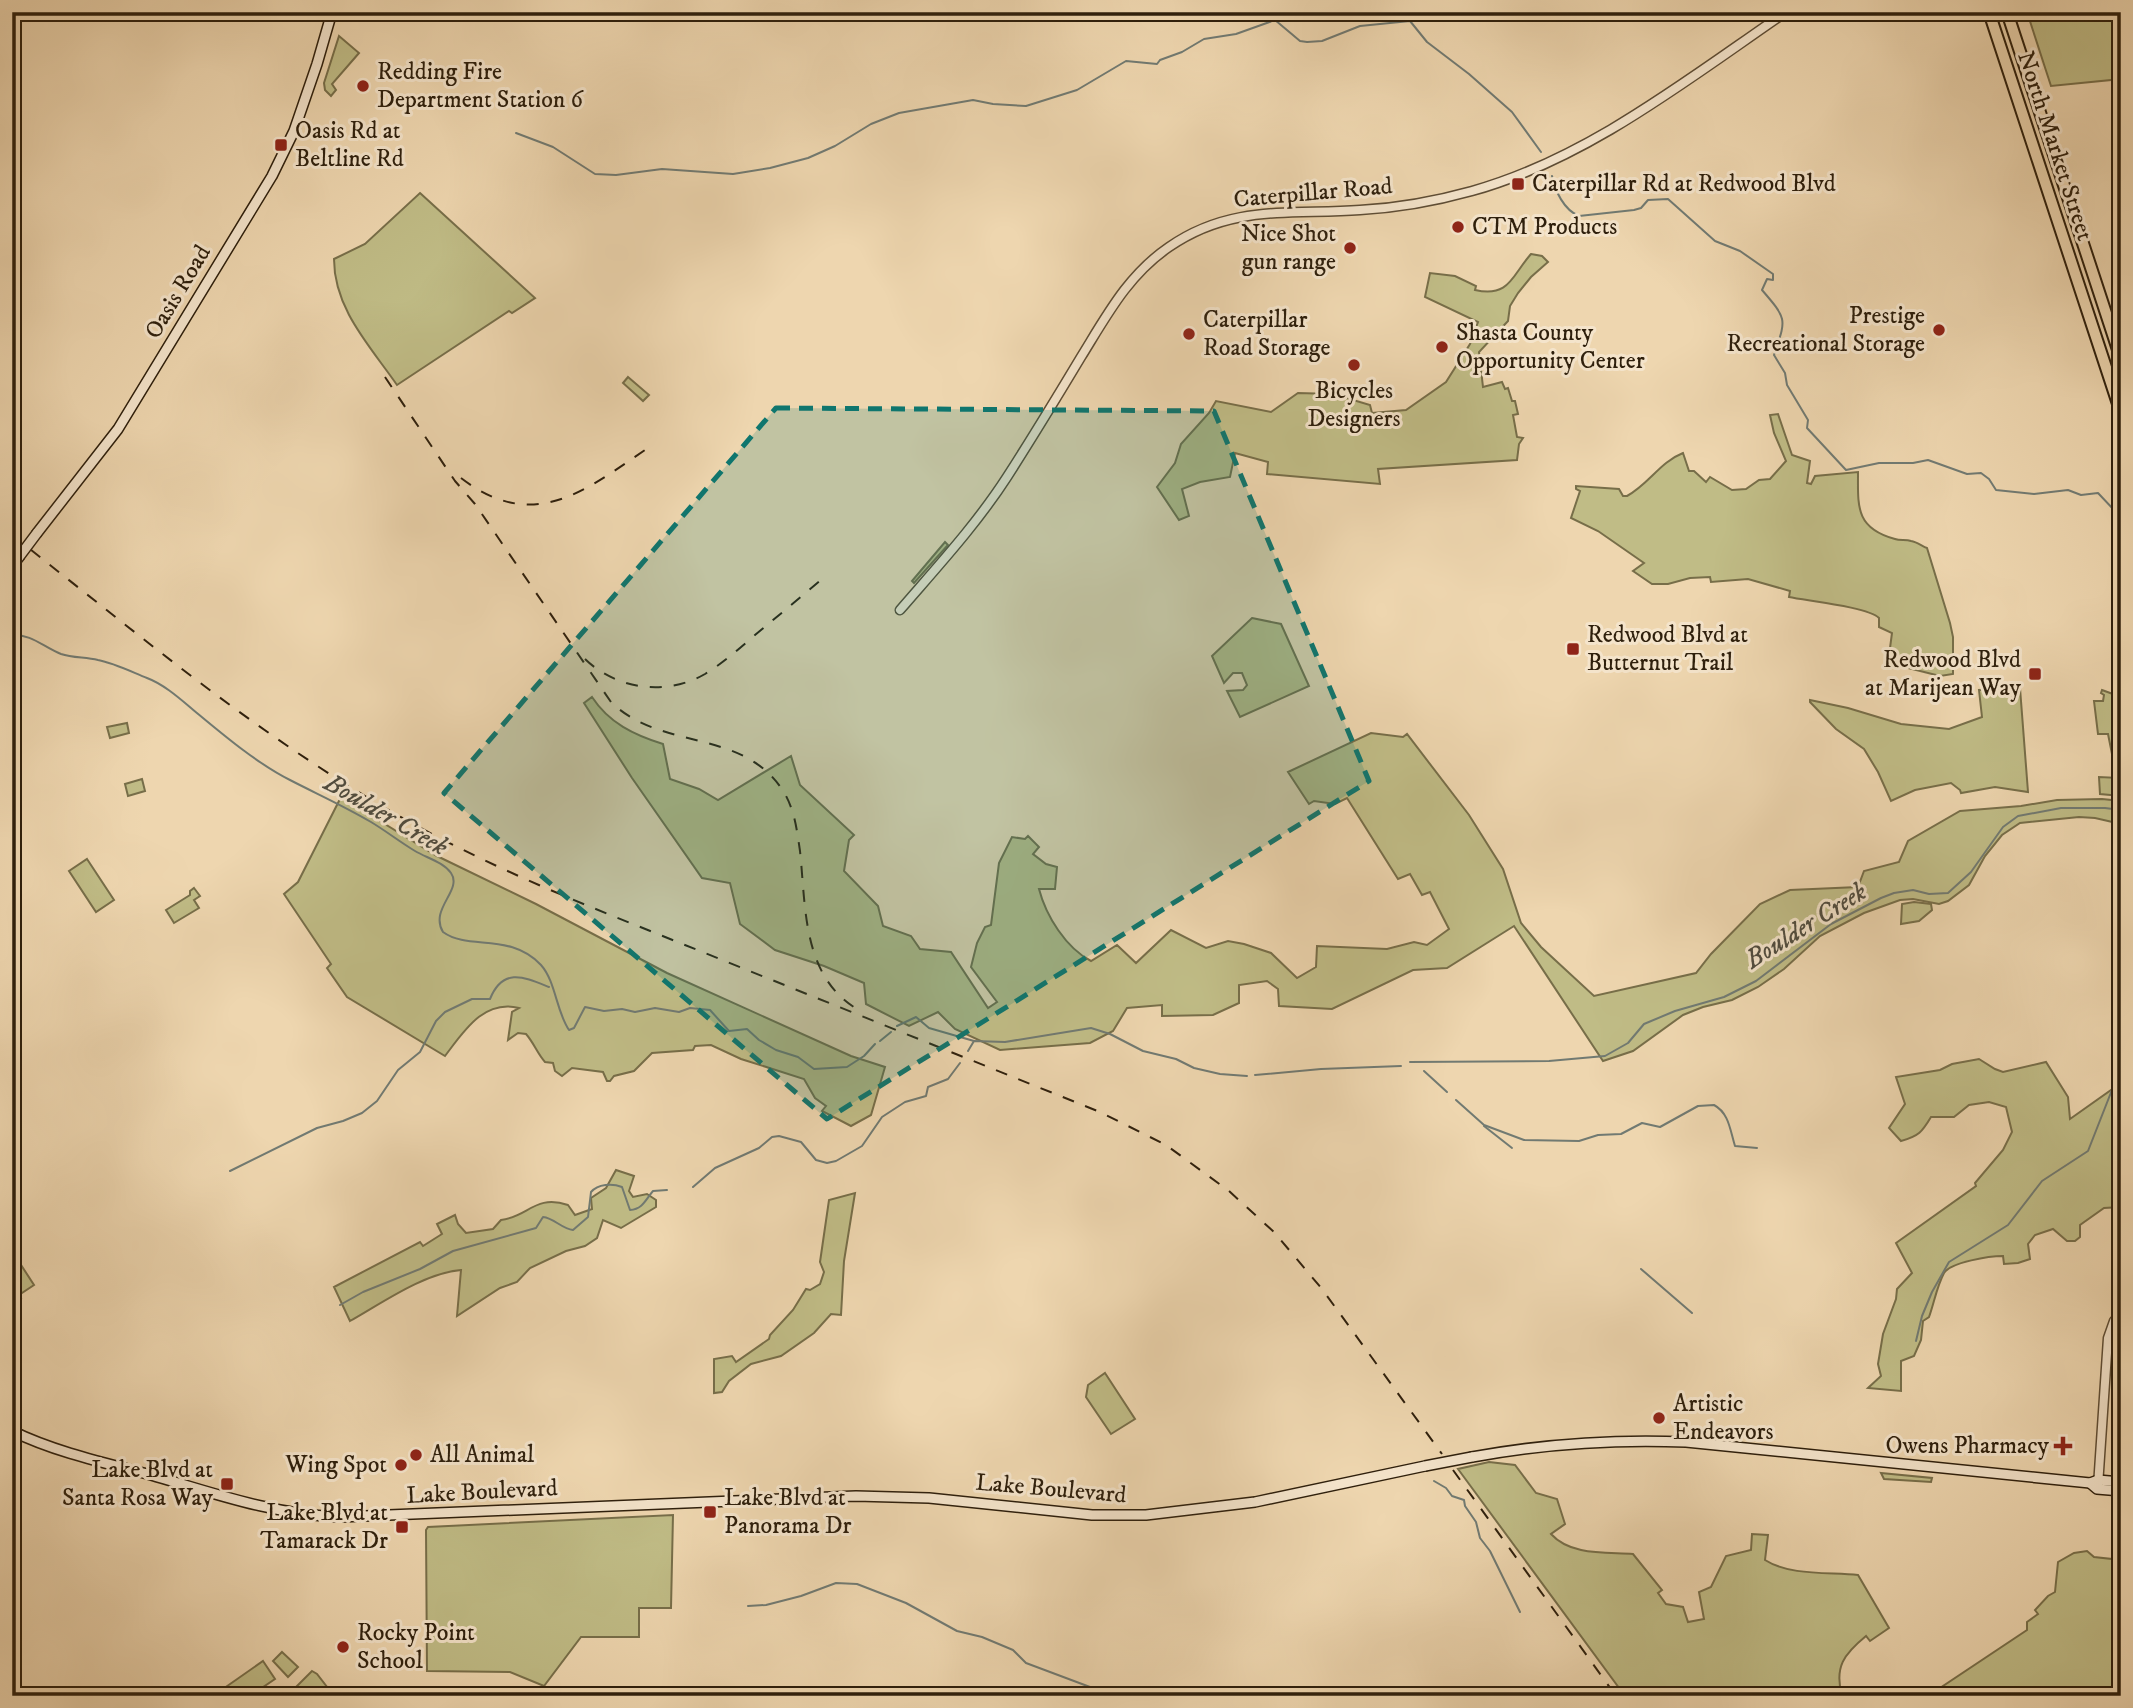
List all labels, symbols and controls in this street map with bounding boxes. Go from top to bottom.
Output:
street label: North Market Street [2010,48,2100,245]
place label: Redding Fire Department Station 6 [377,57,585,115]
marker: Redding Fire Department Station 6 [355,78,371,94]
place label: Oasis Rd at Beltline Rd [295,116,404,174]
marker: Oasis Rd at Beltline Rd [273,137,289,153]
place label: Caterpillar Rd at Redwood Blvd [1532,169,1836,199]
street label: Caterpillar Road [1232,171,1394,215]
marker: Caterpillar Rd at Redwood Blvd [1510,176,1526,192]
place label: CTM Products [1472,212,1617,242]
place label: Nice Shot gun range [1241,219,1336,277]
marker: CTM Products [1450,219,1466,235]
street label: Oasis Road [138,240,218,344]
marker: Nice Shot gun range [1342,240,1358,256]
place label: Prestige Recreational Storage [1727,301,1925,359]
place label: Caterpillar Road Storage [1203,305,1331,363]
place label: Shasta County Opportunity Center [1456,318,1645,376]
marker: Prestige Recreational Storage [1931,322,1947,338]
marker: Caterpillar Road Storage [1181,326,1197,342]
marker: Shasta County Opportunity Center [1434,339,1450,355]
marker: Bicycles Designers [1346,357,1362,373]
place label: Bicycles Designers [1307,376,1401,434]
place label: Redwood Blvd at Butternut Trail [1587,620,1748,678]
marker: Redwood Blvd at Butternut Trail [1565,641,1581,657]
place label: Redwood Blvd at Marijean Way [1865,645,2022,703]
marker: Redwood Blvd at Marijean Way [2027,666,2043,682]
water label: Boulder Creek [317,766,454,864]
water label: Boulder Creek [1738,876,1873,977]
place label: Artistic Endeavors [1673,1389,1773,1447]
marker: Artistic Endeavors [1651,1410,1667,1426]
place label: Owens Pharmacy [1885,1431,2050,1461]
marker: Owens Pharmacy [2055,1438,2071,1454]
place label: All Animal [430,1440,535,1470]
marker: All Animal [408,1447,424,1463]
place label: Wing Spot [284,1450,387,1480]
place label: Lake Blvd at Santa Rosa Way [62,1455,214,1513]
marker: Wing Spot [393,1457,409,1473]
street label: Lake Boulevard [974,1467,1128,1511]
street label: Lake Boulevard [406,1473,558,1511]
marker: Lake Blvd at Santa Rosa Way [219,1476,235,1492]
place label: Lake Blvd at Panorama Dr [724,1483,852,1541]
place label: Lake Blvd at Tamarack Dr [260,1498,388,1556]
marker: Lake Blvd at Panorama Dr [702,1504,718,1520]
marker: Lake Blvd at Tamarack Dr [394,1519,410,1535]
place label: Rocky Point School [357,1618,475,1676]
marker: Rocky Point School [335,1639,351,1655]

